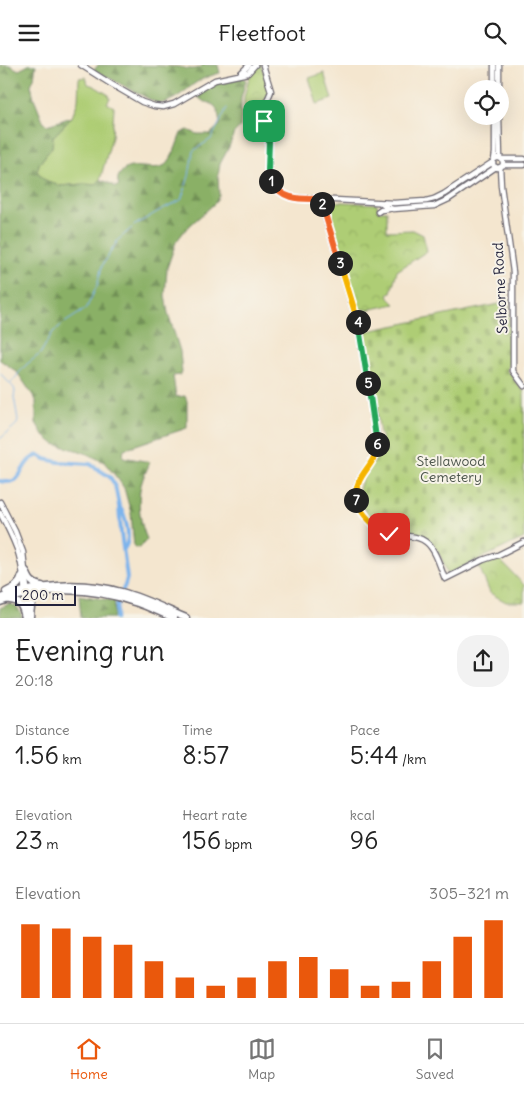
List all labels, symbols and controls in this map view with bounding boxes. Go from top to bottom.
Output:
icon: menu [15,19,43,47]
text: Fleetfoot [218,19,306,47]
icon: search [481,19,509,47]
map controls [464,80,509,125]
button: locate [464,80,509,125]
pin [243,100,285,142]
icon: arrive [250,107,278,135]
pin: 1 [258,169,284,193]
text: 1 [269,172,274,190]
pin: 2 [310,191,334,217]
text: 2 [319,195,326,213]
street label: Selborne Road [489,242,511,334]
pin: 3 [328,251,352,275]
text: 3 [337,254,344,272]
pin: 4 [346,309,370,335]
text: 4 [354,313,363,331]
pin: 5 [356,371,380,395]
text: 5 [364,374,373,392]
pin: 6 [364,431,390,457]
text: 6 [373,435,382,453]
park label: Stellawood Cemetery [417,452,485,486]
pin: 7 [344,487,368,513]
text: 7 [353,491,360,509]
pin [368,513,410,555]
icon: check [375,520,403,548]
scale bar [15,583,76,606]
text: 200 m [22,586,64,604]
text: Evening run [15,633,165,669]
button: share [457,635,509,687]
text: 20:18 [15,670,53,690]
text: Distance [15,721,70,739]
text: Time [182,721,213,739]
text: Pace [350,721,380,739]
text: 1.56 [15,739,59,771]
text: 8:57 [182,739,229,771]
text: 5:44 [350,739,399,771]
text: km [59,750,82,768]
text: /km [399,750,426,768]
text: Elevation [15,806,72,824]
text: Heart rate [182,806,247,824]
text: kcal [350,806,375,824]
text: 23 [15,824,43,856]
text: 156 [182,824,221,856]
text: 96 [350,824,378,856]
text: m [43,835,59,853]
text: bpm [221,835,252,853]
text: Elevation [15,883,81,903]
text: 305–321 m [429,883,509,903]
tab: Home [70,1035,108,1083]
tab: Map [248,1035,276,1083]
tab: Saved [416,1035,454,1083]

